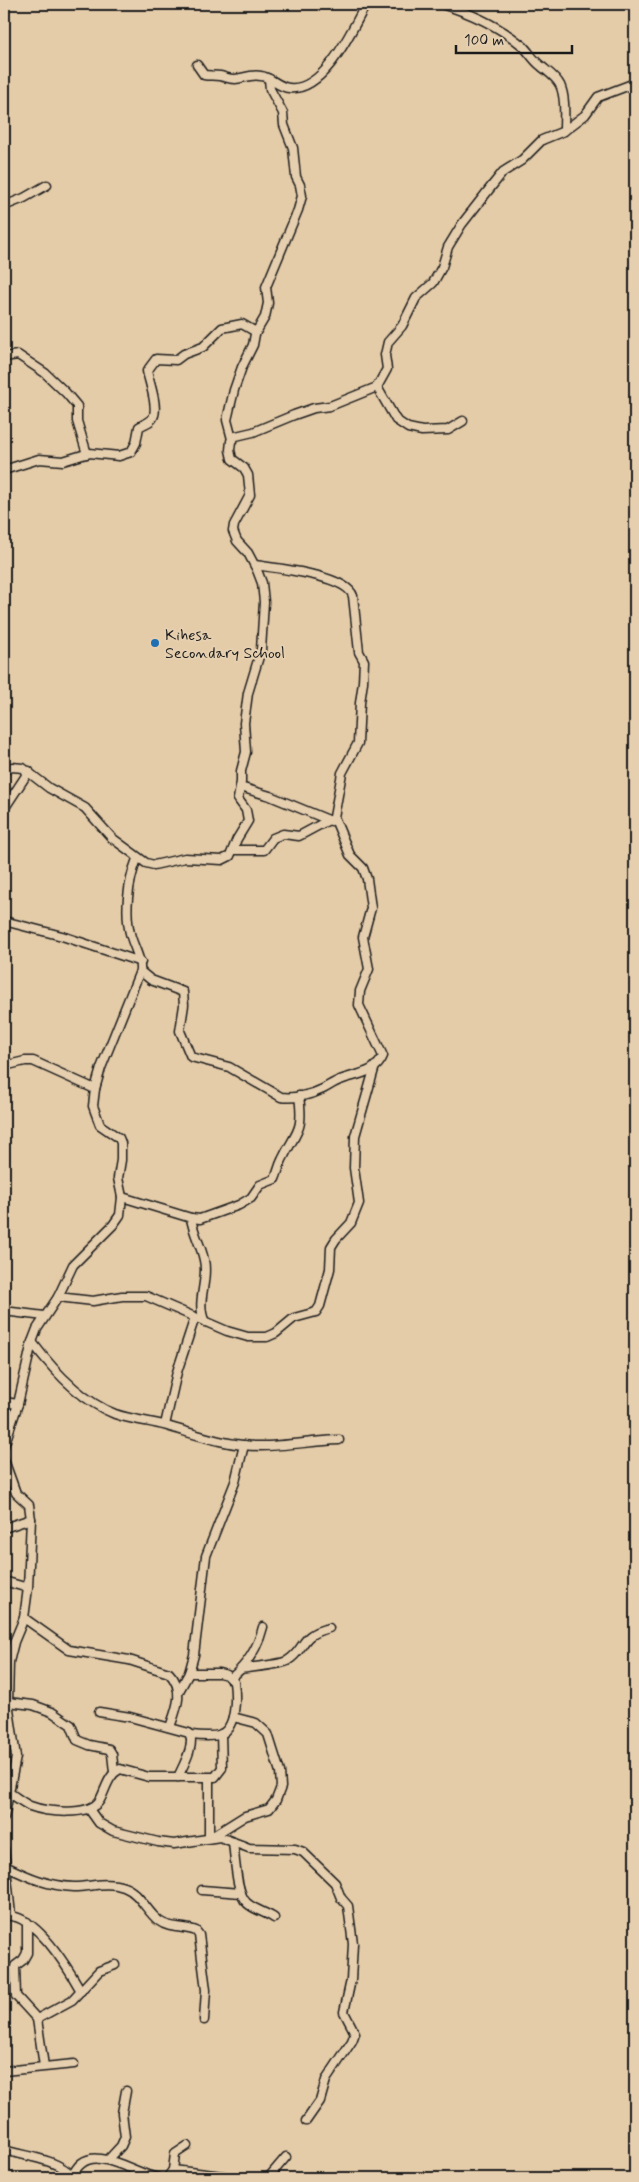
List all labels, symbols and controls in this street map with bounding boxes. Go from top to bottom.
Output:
scale bar [456,22,573,54]
text: 100 m [464,31,504,51]
place label: Kihesa Secondary School [165,625,285,664]
marker: Kihesa Secondary School [149,637,161,649]

